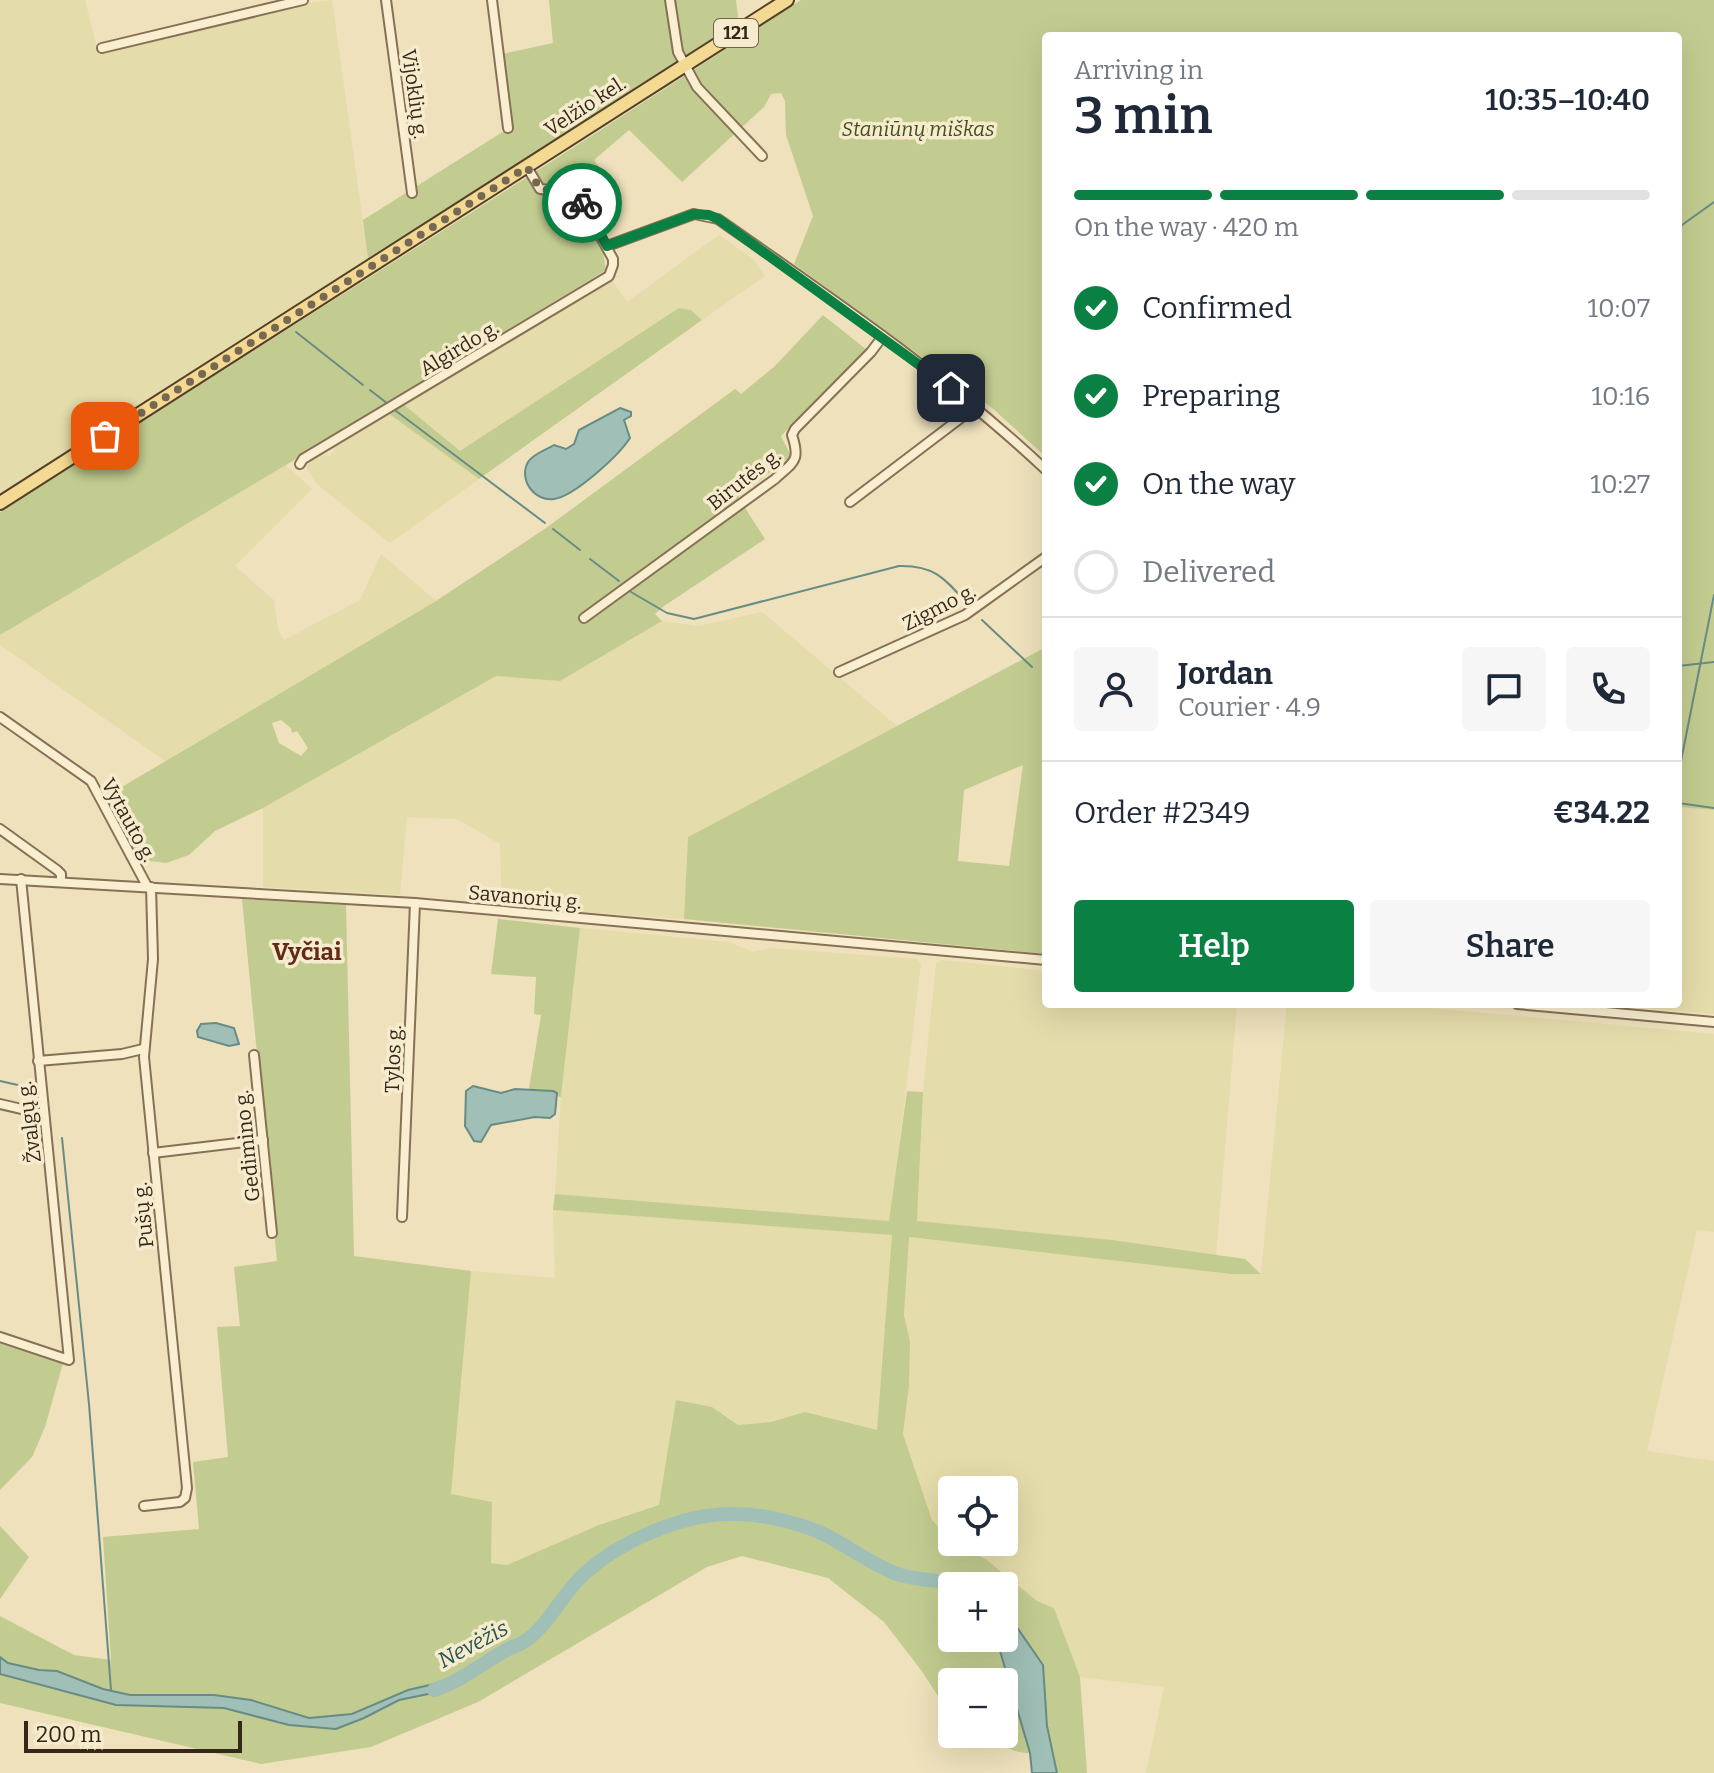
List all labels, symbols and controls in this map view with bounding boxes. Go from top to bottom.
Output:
road number: 121 [714,19,758,47]
street label: Vijoklių g. [396,48,433,141]
text: Arriving in [1074,55,1203,86]
street label: Velžio kel. [540,71,630,141]
text: 10:35–10:40 [1485,82,1650,118]
text: 3 min [1074,84,1213,147]
park label: Staniūnų miškas [842,117,994,141]
courier [542,163,622,243]
icon: bike [560,181,604,225]
text: On the way · 420 m [1074,212,1299,243]
icon: check [1074,286,1118,330]
text: Confirmed [1142,290,1292,326]
text: 10:07 [1588,293,1650,324]
street label: Algirdo g. [415,315,503,381]
pin [917,354,985,422]
icon: home [929,366,973,410]
icon: check [1074,374,1118,418]
text: Preparing [1142,378,1280,414]
text: 10:16 [1591,381,1650,412]
pin [71,402,139,470]
icon: bag [83,414,127,458]
street label: Birutės g. [703,443,785,515]
icon: check [1074,462,1118,506]
text: On the way [1142,466,1295,502]
text: 10:27 [1590,469,1650,500]
text: Delivered [1142,554,1275,590]
street label: Zigmo g. [898,578,980,636]
button: person [1074,647,1158,731]
button: chat [1462,647,1546,731]
button: phone [1566,647,1650,731]
text: Jordan [1178,656,1273,692]
text: Courier · 4.9 [1178,692,1321,723]
street label: Vytauto g. [96,774,162,866]
text: Order #2349 [1074,795,1250,831]
text: €34.22 [1553,795,1650,831]
street label: Savanorių g. [467,880,583,914]
button: Help [1074,900,1354,992]
button: Share [1370,900,1650,992]
district label: Vyčiai [272,938,342,966]
street label: Tylos g. [380,1025,406,1093]
street label: Žvalgų g. [12,1080,46,1164]
street label: Gedimino g. [229,1089,265,1203]
street label: Pušų g. [128,1181,158,1249]
map controls [938,1476,1018,1748]
button: locate [938,1476,1018,1556]
button: + [938,1572,1018,1652]
water label: Nevėžis [433,1614,513,1674]
button: − [938,1668,1018,1748]
scale bar [24,1717,242,1753]
text: 200 m [36,1721,102,1748]

